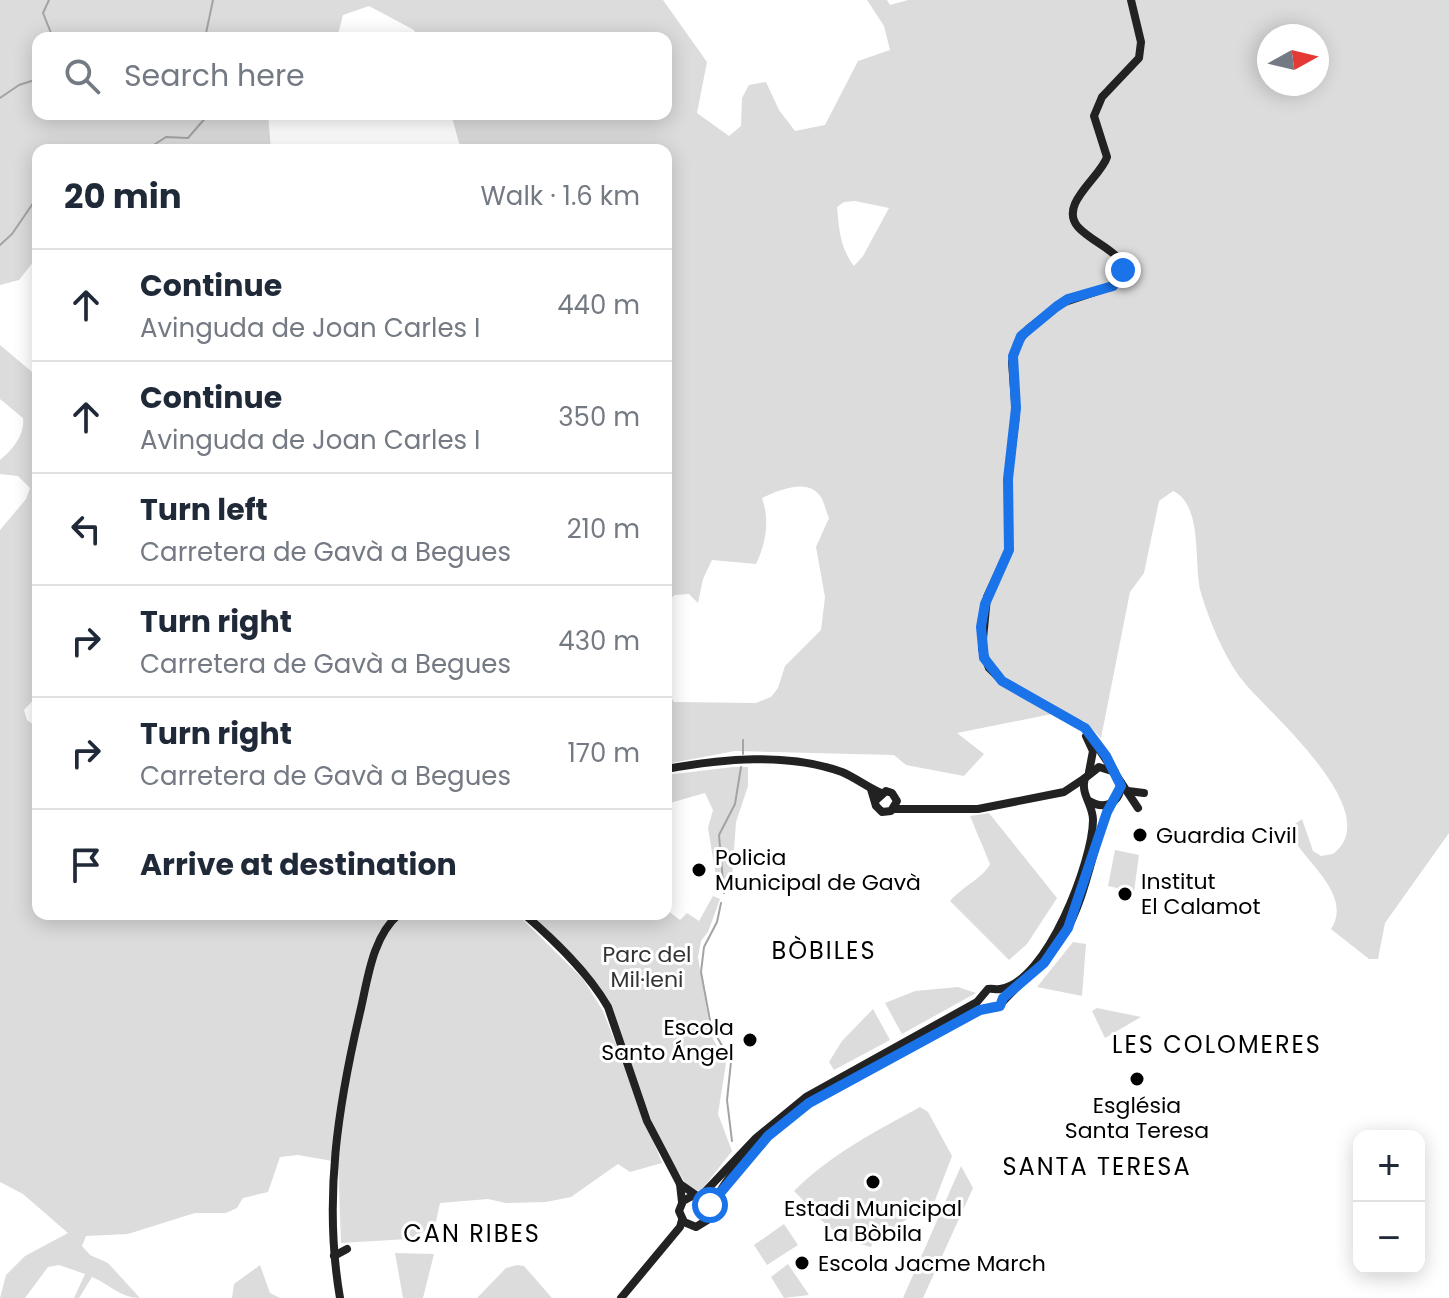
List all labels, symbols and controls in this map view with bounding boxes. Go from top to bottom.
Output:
north arrow [1257,24,1329,96]
search box [32,32,672,120]
icon: search [60,54,104,98]
text: Search here [124,54,305,97]
text: 20 min [64,172,182,220]
text: Walk · 1.6 km [480,178,640,214]
route end [1105,252,1141,288]
text: Continue [140,264,282,307]
icon: ahead [64,283,108,327]
text: 440 m [557,287,640,323]
text: Avinguda de Joan Carles I [140,310,480,346]
text: Continue [140,376,282,419]
icon: ahead [64,395,108,439]
text: 350 m [558,399,640,435]
text: Avinguda de Joan Carles I [140,422,480,458]
text: Turn left [140,488,268,531]
icon: left [64,507,108,551]
text: 210 m [567,511,640,547]
text: Carretera de Gavà a Begues [140,534,511,570]
text: Turn right [140,600,292,643]
icon: right [64,619,108,663]
text: 430 m [558,623,640,659]
text: Carretera de Gavà a Begues [140,646,511,682]
text: Turn right [140,712,292,755]
icon: right [64,731,108,775]
text: 170 m [567,735,640,771]
text: Carretera de Gavà a Begues [140,758,511,794]
place label: Guardia Civil [1156,820,1297,851]
marker: Guardia Civil [1131,826,1149,844]
place label: Policia Municipal de Gavà [715,842,921,898]
icon: arrive [64,843,108,887]
text: Arrive at destination [140,843,457,886]
marker: Policia Municipal de Gavà [690,861,708,879]
place label: Institut El Calamot [1141,866,1260,922]
marker: Institut El Calamot [1116,885,1134,903]
district label: BÒBILES [772,934,876,967]
park label: Parc del Mil·leni [603,939,691,995]
place label: Escola Santo Ángel [601,1012,734,1068]
district label: LES COLOMERES [1112,1028,1322,1061]
marker: Escola Santo Ángel [741,1031,759,1049]
marker: Església Santa Teresa [1128,1070,1146,1088]
place label: Església Santa Teresa [1065,1090,1209,1146]
map controls [1353,1130,1425,1274]
button: + [1353,1130,1425,1202]
district label: SANTA TERESA [1002,1150,1192,1183]
marker: Estadi Municipal La Bòbila [864,1173,882,1191]
route start [692,1187,728,1223]
place label: Estadi Municipal La Bòbila [784,1193,962,1249]
button: − [1353,1202,1425,1274]
district label: CAN RIBES [403,1217,541,1250]
place label: Escola Jacme March [818,1248,1046,1279]
marker: Escola Jacme March [793,1254,811,1272]

